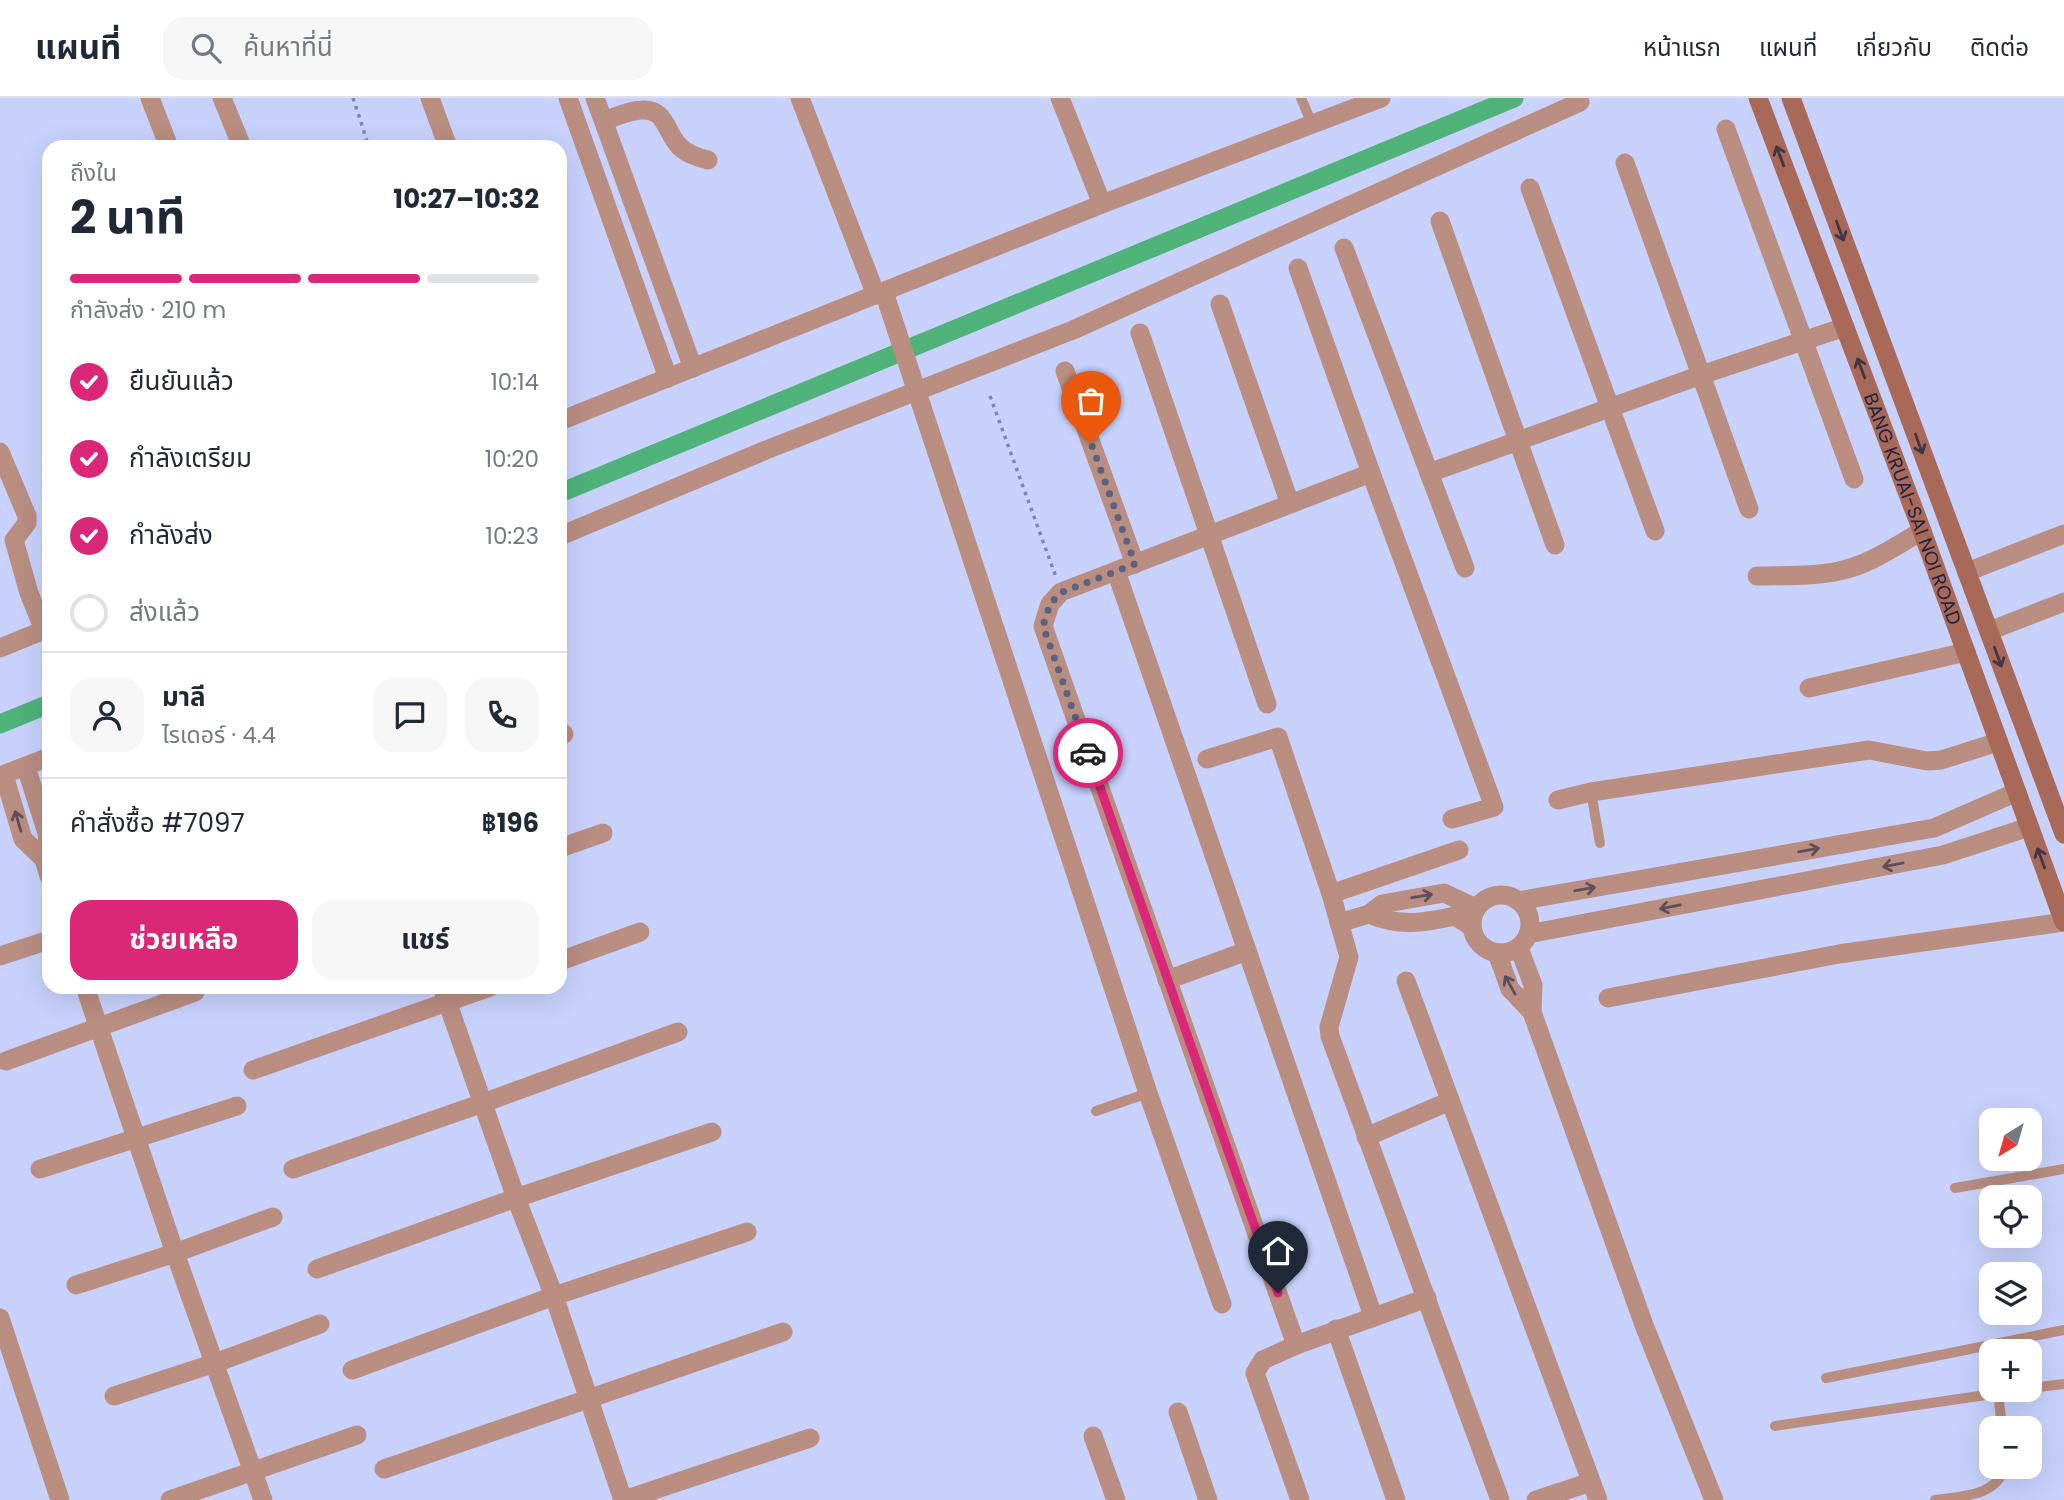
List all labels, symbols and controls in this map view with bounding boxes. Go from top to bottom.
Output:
search box [163,17,653,80]
text: แผนที่ [35,24,121,71]
icon: search [187,29,225,67]
text: ค้นหาที่นี่ [243,29,333,65]
text: หน้าแรก [1643,31,1721,64]
text: แผนที่ [1759,31,1817,64]
text: เกี่ยวกับ [1855,31,1932,64]
text: ติดต่อ [1970,31,2029,64]
one-way arrow [1773,145,1786,167]
text: ถึงใน [70,157,117,189]
text: 10:27–10:32 [393,181,539,217]
text: 2 นาที [70,185,185,249]
one-way arrow [1835,219,1847,241]
text: กำลังส่ง · 210 m [70,294,226,326]
one-way arrow [1853,358,1866,380]
icon: check [70,363,108,401]
text: ยืนยันแล้ว [129,363,234,399]
text: 10:14 [490,366,539,398]
pin [1061,371,1121,443]
icon: bag [1072,382,1110,420]
street label: BANG KRUAI-SAI NOI ROAD [1857,389,1968,629]
one-way arrow [1914,433,1926,455]
icon: check [70,440,108,478]
text: กำลังเตรียม [129,440,252,476]
text: 10:20 [485,443,539,475]
icon: check [70,517,108,555]
text: กำลังส่ง [129,517,213,553]
text: 10:23 [486,520,539,552]
text: ส่งแล้ว [129,594,200,630]
one-way arrow [1993,646,2006,668]
button: person [70,678,144,752]
button: chat [373,678,447,752]
button: phone [465,678,539,752]
text: มาลี [162,679,206,715]
courier [1053,718,1123,788]
text: ไรเดอร์ · 4.4 [162,719,276,751]
icon: car [1069,734,1107,772]
text: คำสั่งซื้อ #7097 [70,805,245,841]
text: ฿196 [482,805,539,841]
one-way arrow [10,810,23,832]
one-way arrow [1797,843,1820,856]
one-way arrow [2034,847,2046,869]
one-way arrow [1882,858,1905,872]
one-way arrow [1573,882,1596,895]
one-way arrow [1411,889,1433,902]
button: ช่วยเหลือ [70,900,298,980]
button: แชร์ [312,900,539,980]
one-way arrow [1659,901,1682,915]
one-way arrow [1503,975,1517,995]
north arrow [1979,1108,2042,1171]
map controls [1979,1108,2042,1479]
button: locate [1979,1185,2042,1248]
pin [1248,1221,1308,1293]
icon: home [1259,1232,1297,1270]
button: layers [1979,1262,2042,1325]
button: + [1979,1339,2042,1402]
button: − [1979,1416,2042,1479]

